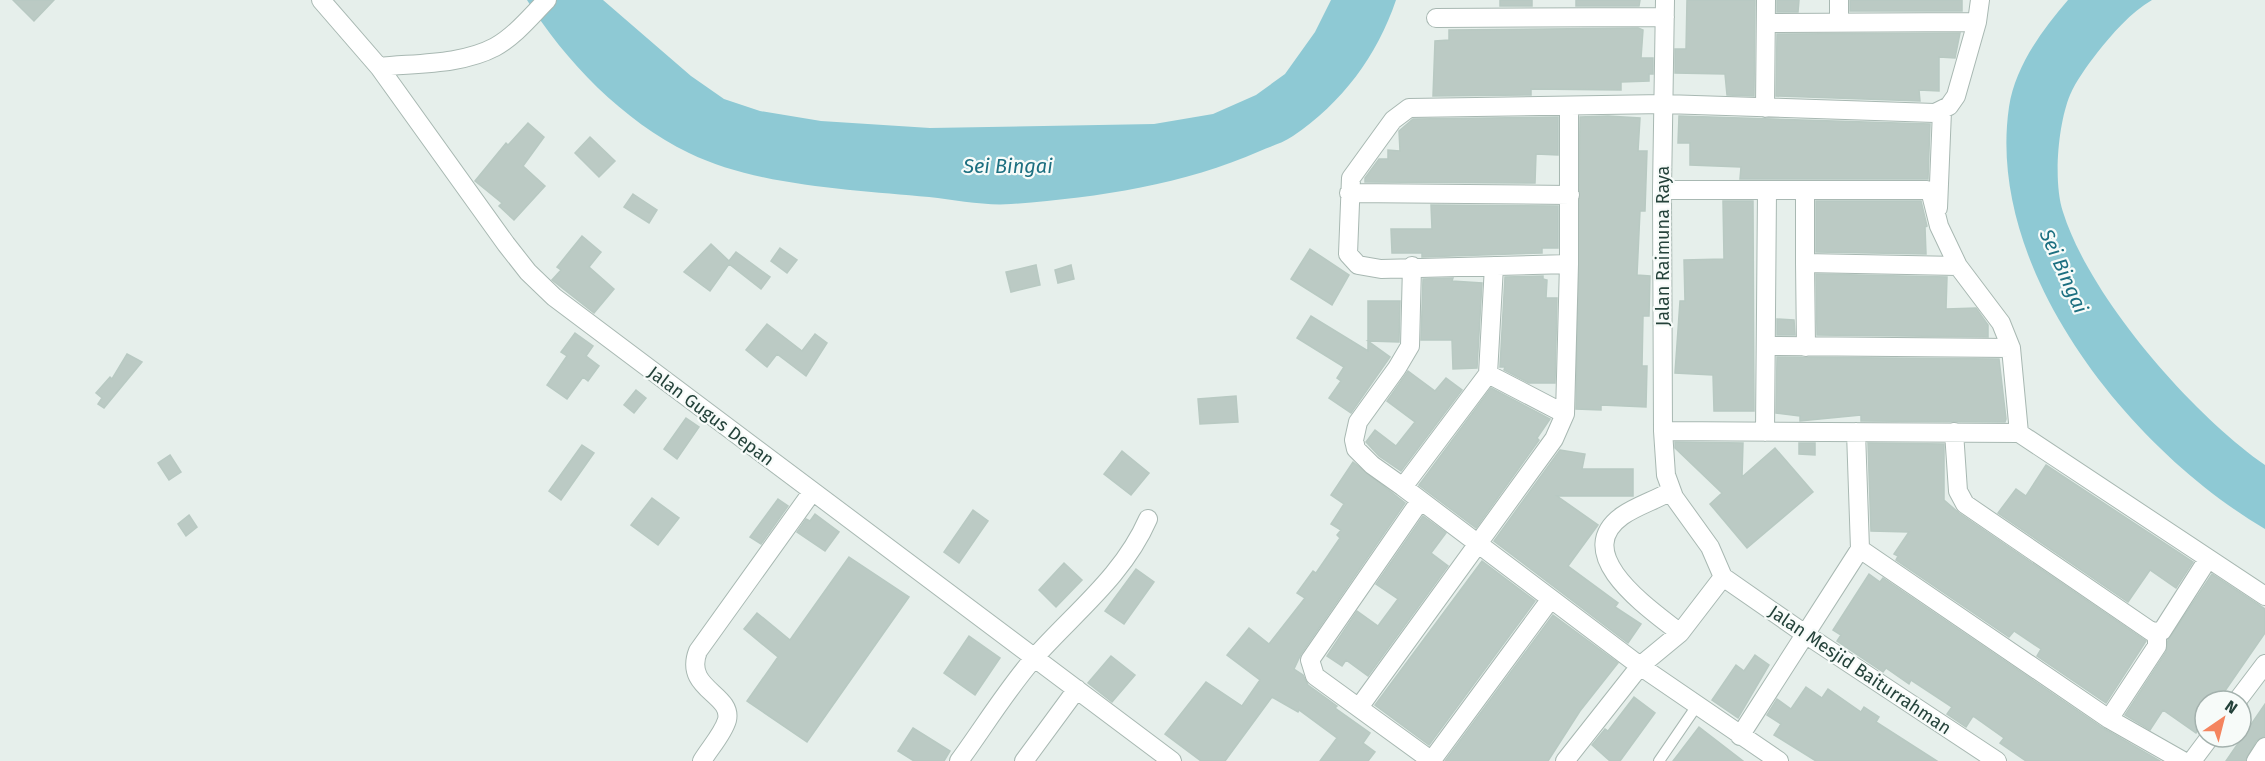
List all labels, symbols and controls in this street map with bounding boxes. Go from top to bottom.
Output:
water label: Sei Bingai [962,154,1053,178]
street label: Jalan Raimuna Raya [1652,166,1674,326]
water label: Sei Bingai [2034,224,2093,317]
street label: Jalan Gugus Depan [644,361,778,471]
street label: Jalan Mesjid Baiturrahman [1765,601,1955,739]
north arrow [2193,689,2253,749]
text: N [2222,696,2241,718]

